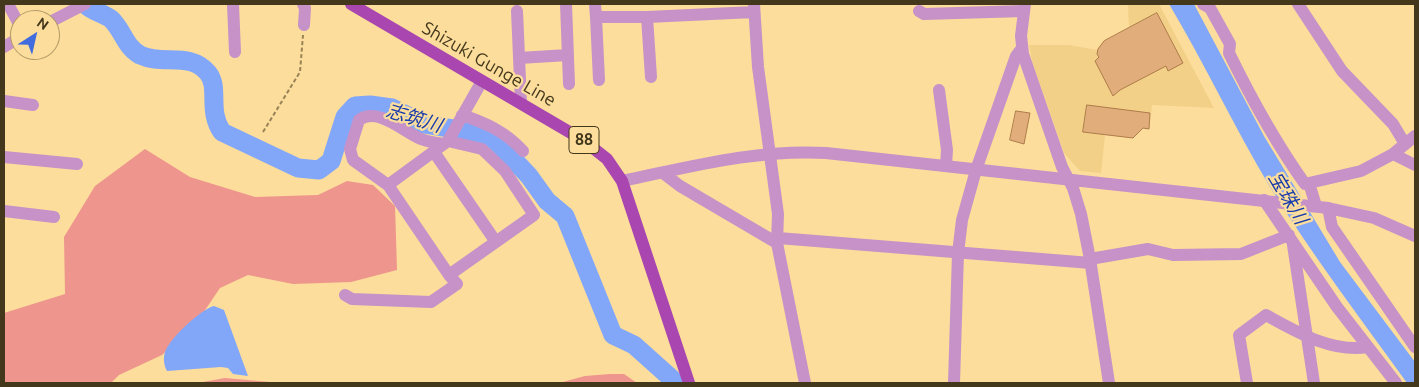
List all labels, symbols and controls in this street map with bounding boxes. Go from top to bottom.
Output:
north arrow [10,10,60,60]
text: N [34,14,52,33]
street label: Shizuki Gunge Line [418,17,560,111]
water label: 志筑川 [383,99,445,137]
road number: 88 [569,126,599,154]
water label: 宝珠川 [1264,168,1312,228]

